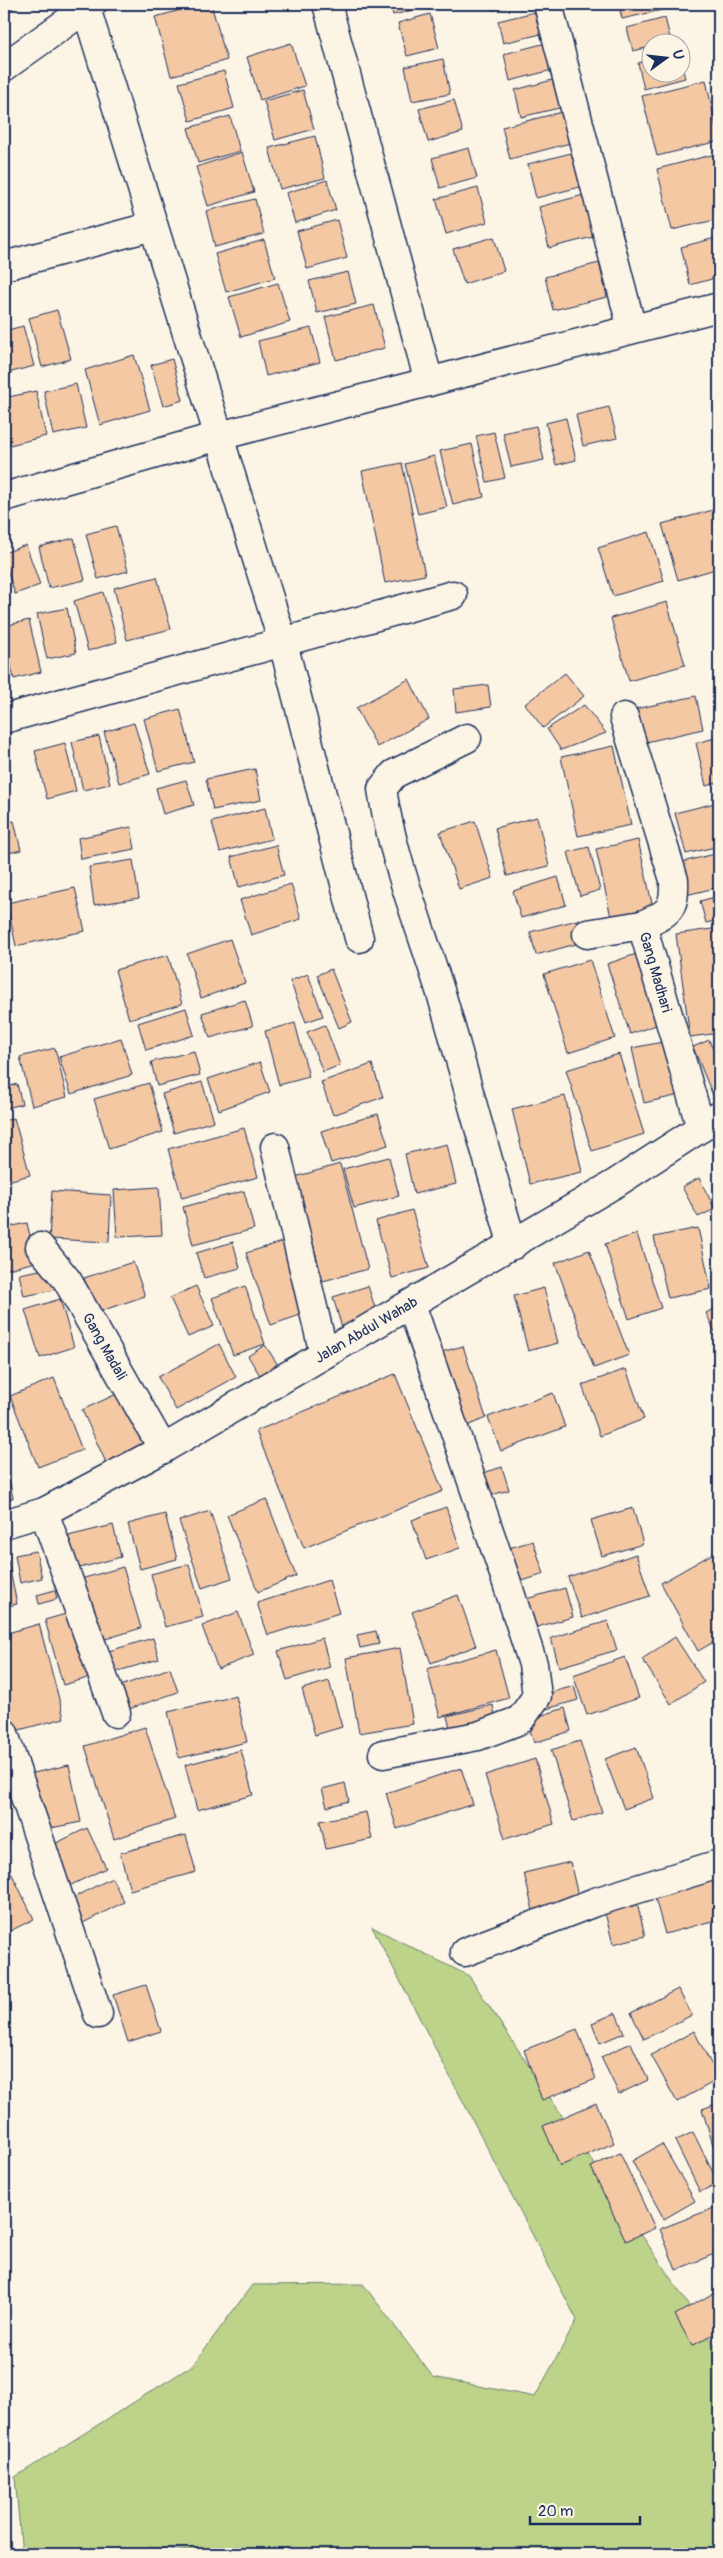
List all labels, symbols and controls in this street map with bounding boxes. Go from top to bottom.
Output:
north arrow [640,32,690,82]
text: U [669,48,687,61]
street label: Gang Madhari [635,930,676,1015]
street label: Jalan Abdul Wahab [311,1292,421,1367]
street label: Gang Madali [78,1309,131,1384]
scale bar [530,2493,640,2525]
text: 20 m [538,2502,573,2521]

